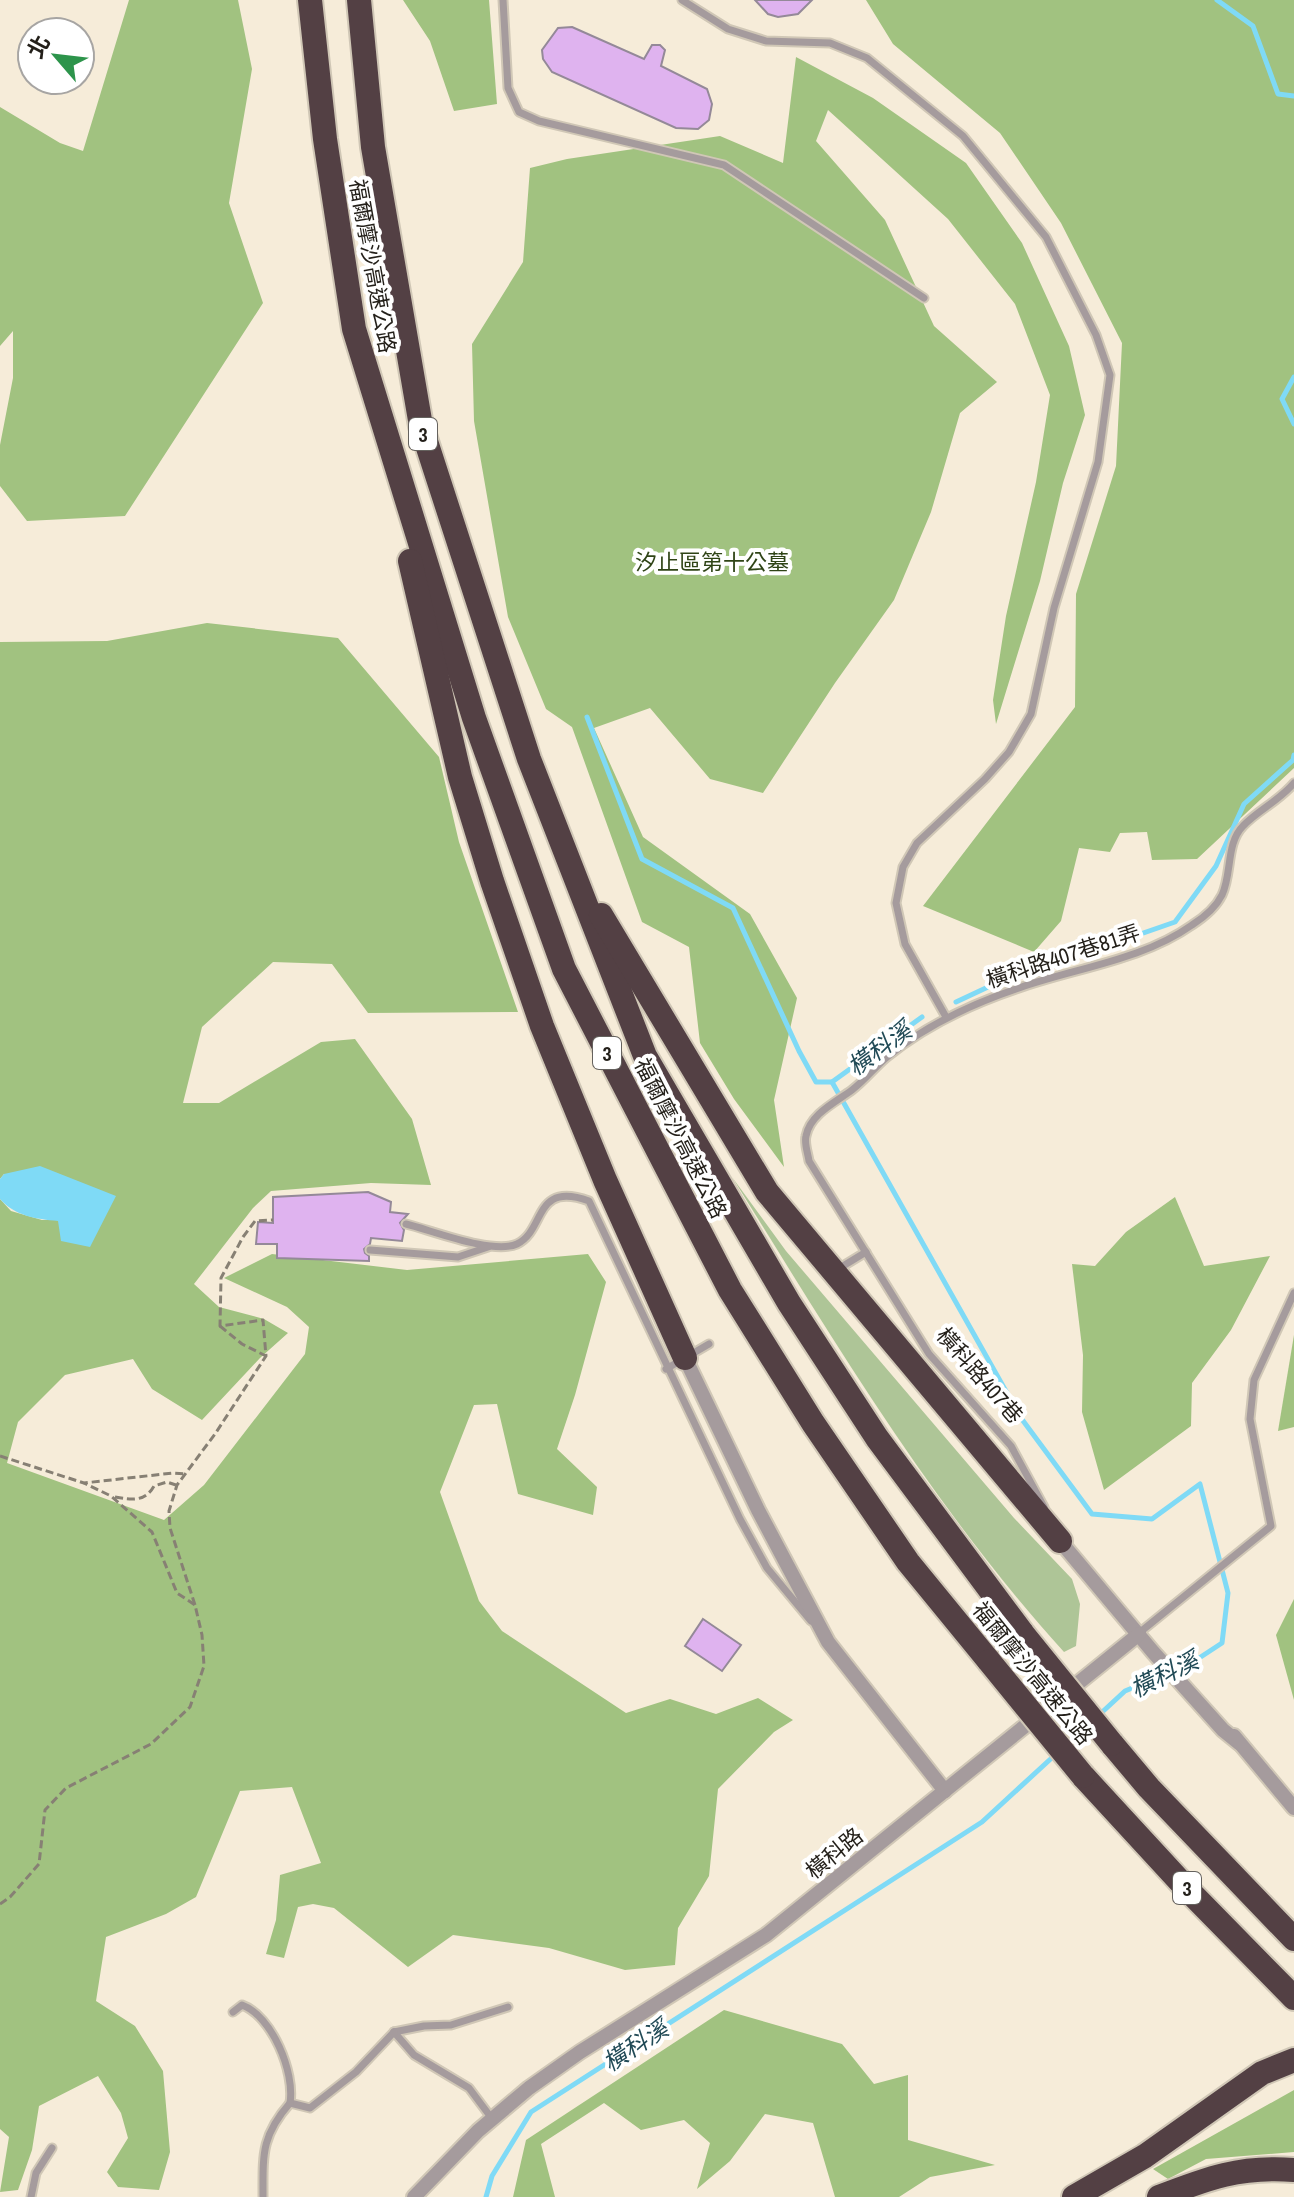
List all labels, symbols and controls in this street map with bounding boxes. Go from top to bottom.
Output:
north arrow [16,16,96,96]
text: 北 [20,30,57,63]
street label: 福爾摩沙高速公路 [343,177,403,355]
road number: 3 [409,418,437,450]
park label: 汐止區第十公墓 [635,547,789,577]
street label: 橫科路407巷81弄 [982,917,1144,995]
water label: 橫科溪 [840,1012,920,1082]
road number: 3 [593,1037,621,1069]
street label: 福爾摩沙高速公路 [628,1053,734,1223]
street label: 橫科路407巷 [930,1321,1030,1429]
street label: 福爾摩沙高速公路 [966,1595,1100,1751]
water label: 橫科溪 [1125,1643,1206,1704]
street label: 橫科路 [799,1821,869,1885]
road number: 3 [1173,1872,1201,1904]
water label: 橫科溪 [596,2010,676,2078]

